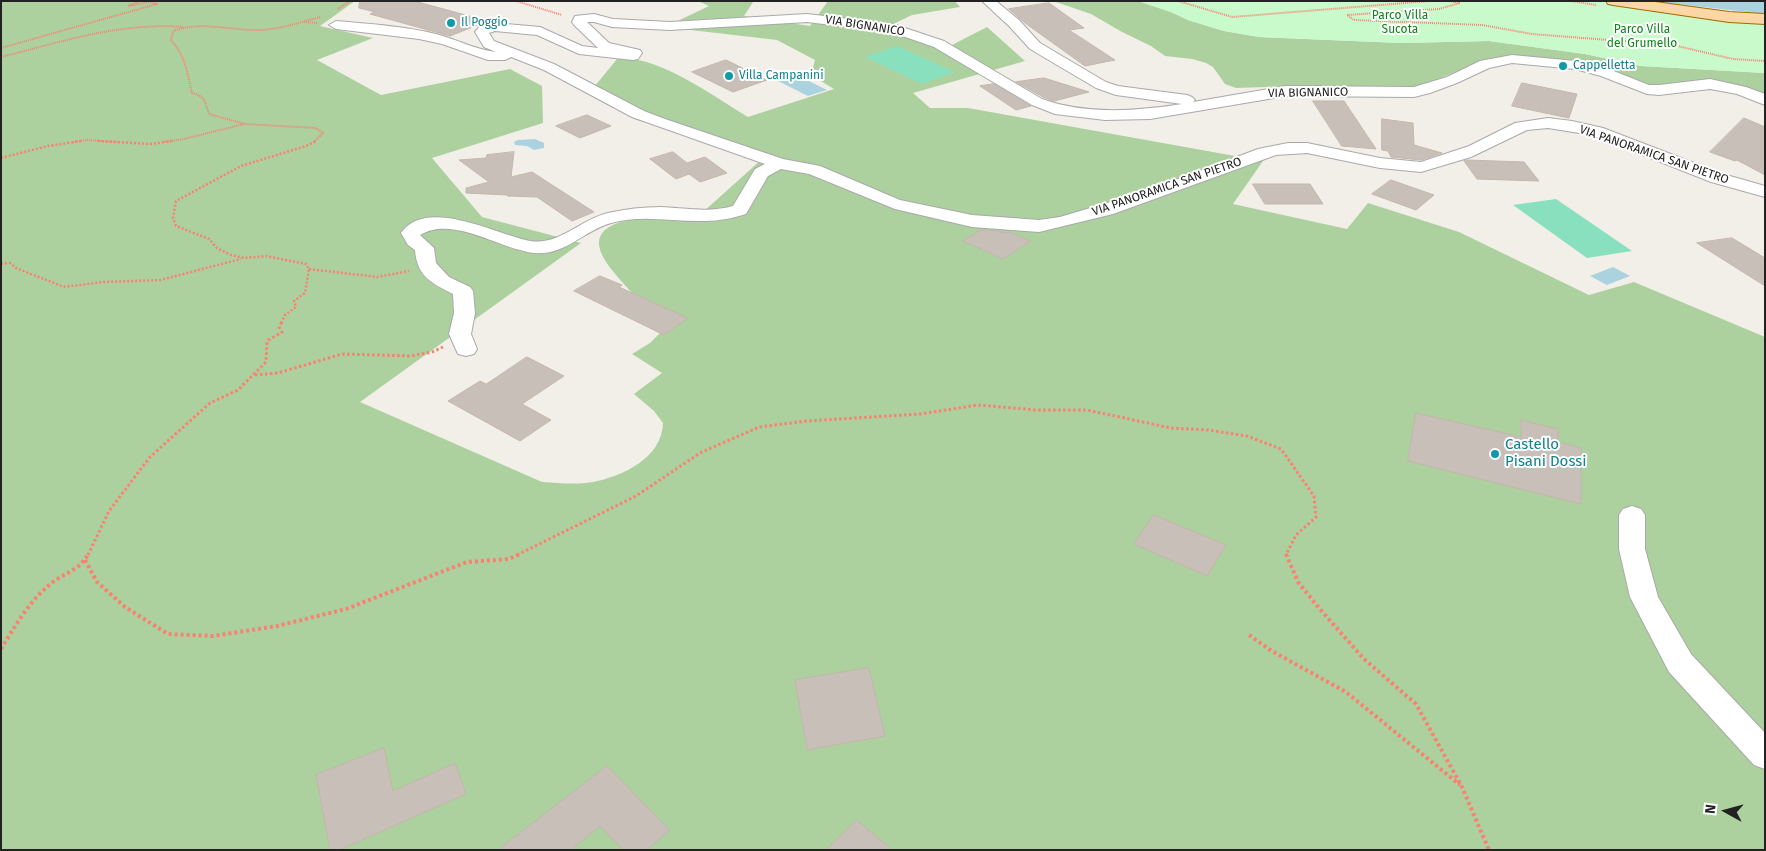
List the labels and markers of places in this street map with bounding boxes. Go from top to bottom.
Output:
place label: Il Poggio [461,16,508,30]
marker: Il Poggio [445,17,457,29]
place label: Cappelletta [1573,59,1636,73]
marker: Cappelletta [1557,60,1569,72]
place label: Villa Campanini [739,69,824,83]
marker: Villa Campanini [723,70,735,82]
place label: Castello Pisani Dossi [1505,436,1586,471]
marker: Castello Pisani Dossi [1489,448,1501,460]

